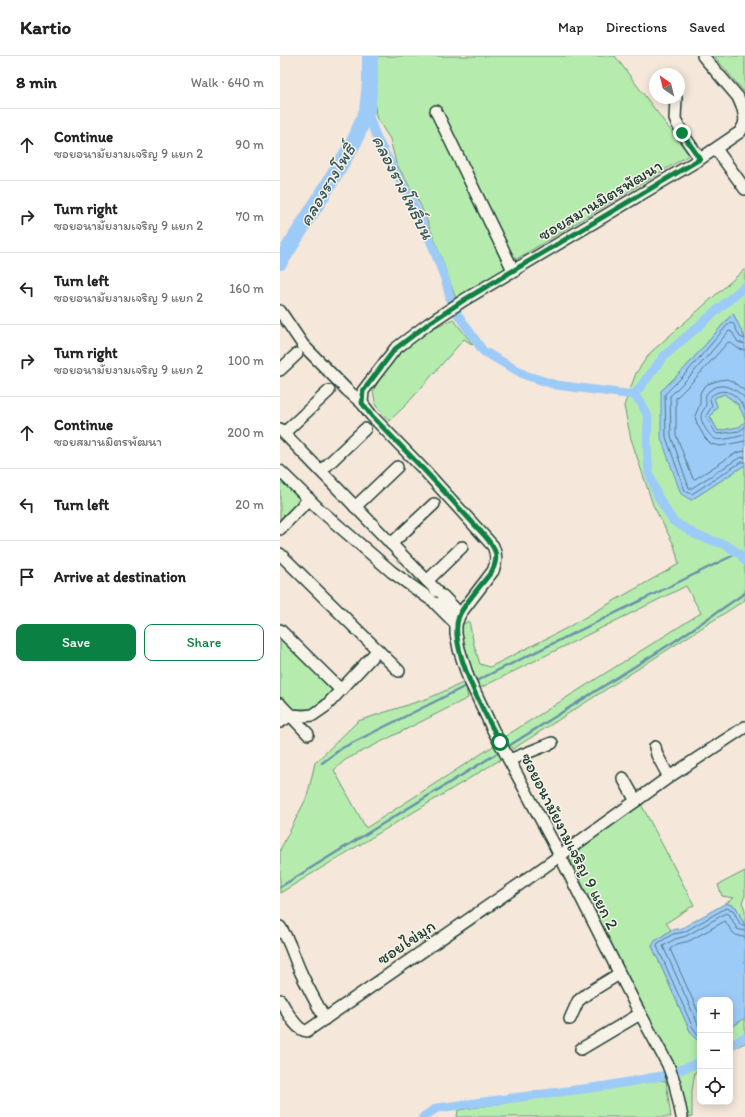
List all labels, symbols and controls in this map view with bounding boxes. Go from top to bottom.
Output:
text: Kartio [20,16,71,39]
text: Map [558,19,584,36]
text: Directions [606,19,667,36]
text: Saved [689,19,725,36]
north arrow [649,68,685,104]
text: 8 min [16,72,57,92]
text: Walk · 640 m [191,75,264,90]
route end [673,124,691,142]
text: Continue [54,128,113,146]
water label: คลองรางโพธิ์บน [367,131,440,243]
icon: ahead [16,134,38,156]
text: 90 m [235,137,264,152]
water label: คลองรางโพธิ์ [293,137,362,230]
text: ซอยอนามัยงามเจริญ 9 แยก 2 [54,146,203,161]
street label: ซอยสมานมิตรพัฒนา [534,155,666,245]
text: Turn right [54,200,118,218]
icon: right [16,206,38,228]
text: 70 m [236,209,264,224]
text: ซอยอนามัยงามเจริญ 9 แยก 2 [54,218,203,233]
text: Turn left [54,272,109,290]
icon: left [16,278,38,300]
text: 160 m [229,281,264,296]
text: ซอยอนามัยงามเจริญ 9 แยก 2 [54,290,203,305]
text: Turn right [54,344,118,362]
icon: right [16,350,38,372]
text: 100 m [228,353,264,368]
text: ซอยอนามัยงามเจริญ 9 แยก 2 [54,362,203,377]
text: Continue [54,416,113,434]
icon: ahead [16,422,38,444]
text: 200 m [227,425,264,440]
text: ซอยสมานมิตรพัฒนา [54,434,162,449]
icon: left [16,494,38,516]
text: Turn left [54,496,109,514]
text: 20 m [235,497,264,512]
icon: arrive [16,566,38,588]
text: Arrive at destination [54,568,186,586]
button: Save [16,624,136,661]
button: Share [144,624,264,661]
route start [491,733,509,751]
street label: ซอยอนามัยงามเจริญ 9 แยก 2 [517,750,623,932]
street label: ซอยไข่มุก [373,915,440,970]
map controls [697,997,733,1105]
button: + [697,997,733,1033]
button: − [697,1033,733,1069]
button: locate [697,1069,733,1105]

